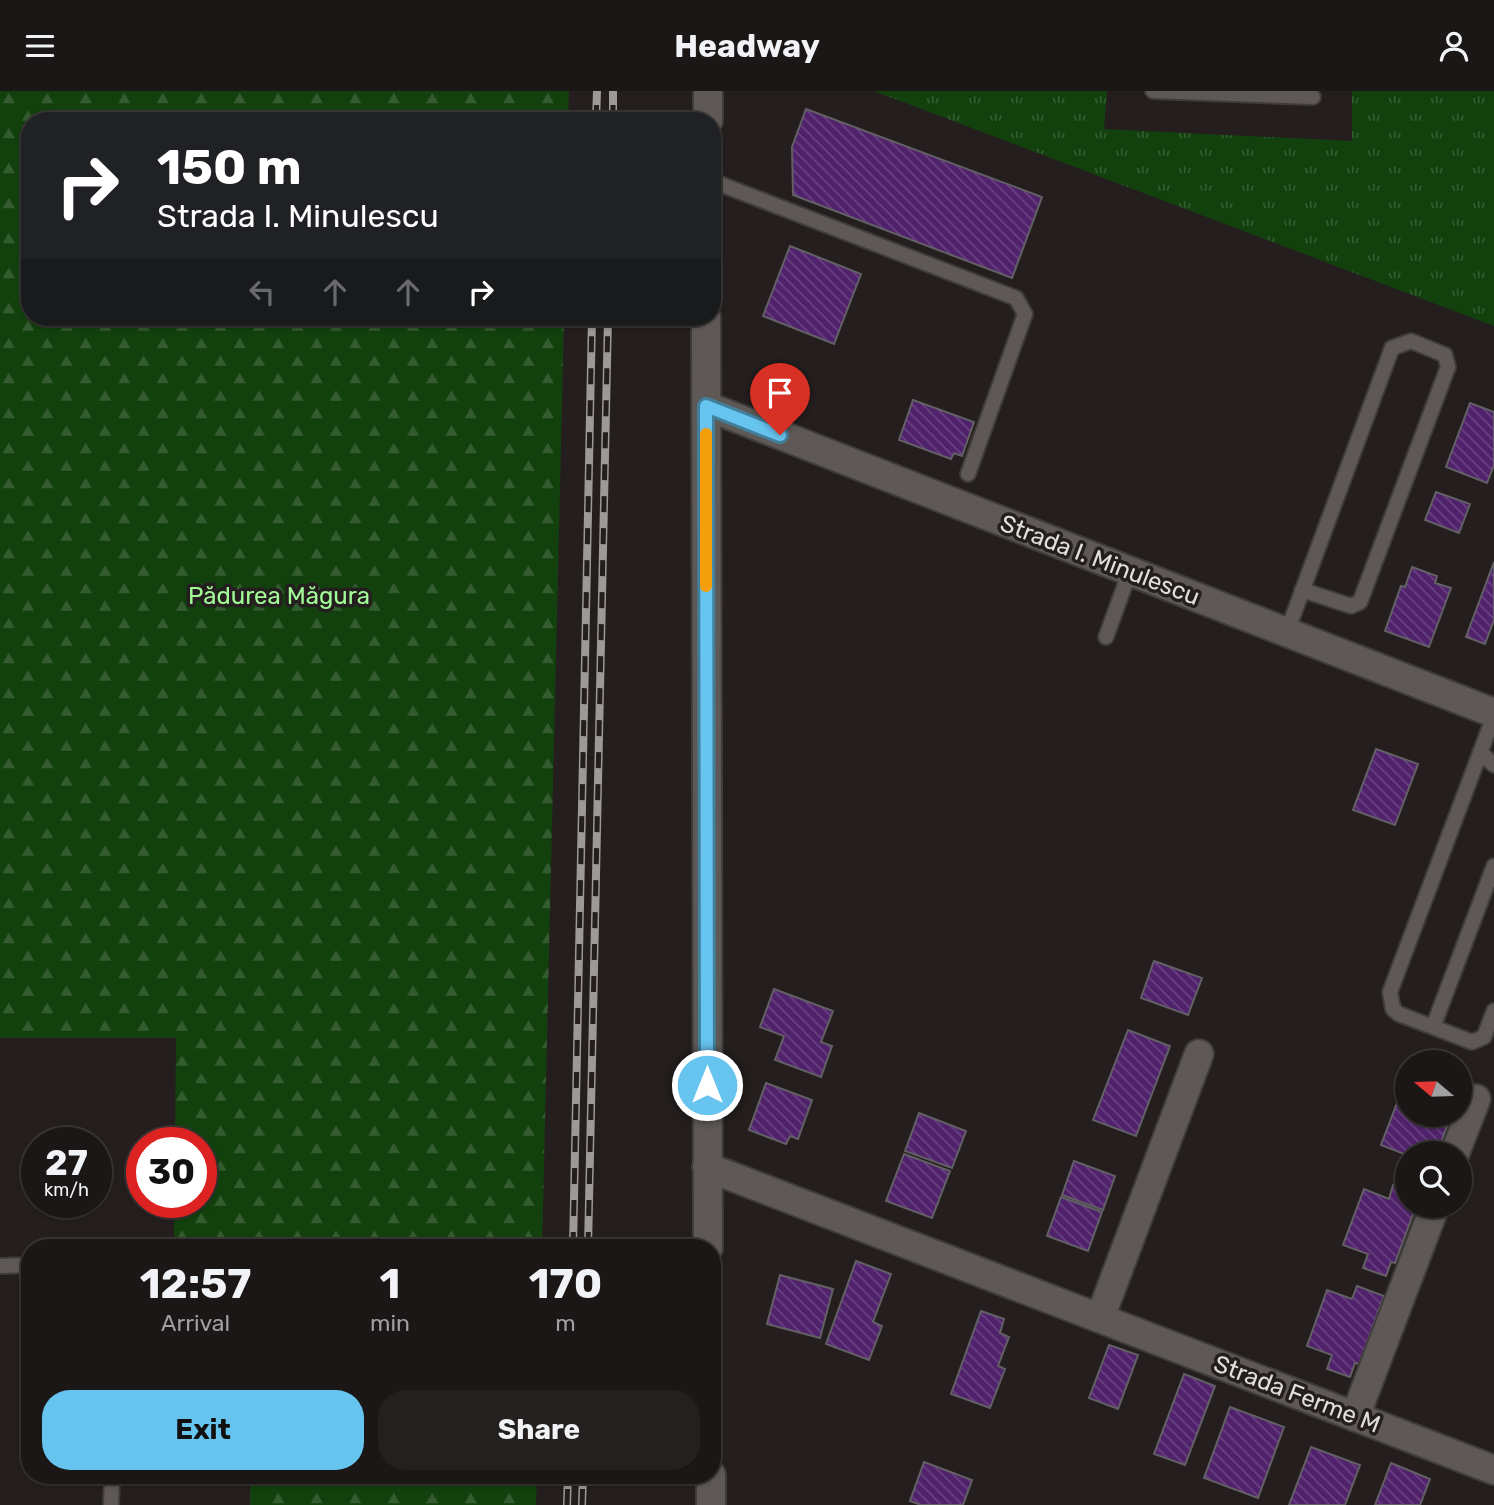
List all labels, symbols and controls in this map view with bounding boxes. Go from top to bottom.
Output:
icon: menu [21,27,59,65]
text: Headway [674,27,820,65]
icon: person [1435,27,1473,65]
text: 150 m [157,138,302,196]
icon: right [42,140,133,231]
text: Strada I. Minulescu [157,197,439,235]
icon: left [243,273,281,311]
icon: ahead [316,273,354,311]
icon: ahead [389,273,427,311]
icon: right [462,273,500,311]
pin [750,363,810,435]
icon: arrive [761,374,799,412]
street label: Strada I. Minulescu [996,509,1204,611]
park label: Pădurea Măgura [188,582,370,610]
position arrow [670,1048,744,1122]
north arrow [1395,1050,1472,1127]
map controls [1395,1050,1472,1218]
speed limit sign: 30 [126,1127,217,1218]
button: search [1395,1141,1472,1218]
text: 27 [45,1142,88,1184]
text: km/h [44,1179,89,1201]
text: 12:57 [140,1259,251,1309]
text: 1 [380,1259,400,1309]
text: 170 [529,1259,602,1309]
text: Arrival [161,1309,230,1337]
text: min [370,1309,410,1337]
text: m [555,1309,576,1337]
street label: Strada Ferme M [1210,1349,1384,1439]
button: Exit [42,1390,364,1470]
button: Share [378,1390,700,1470]

